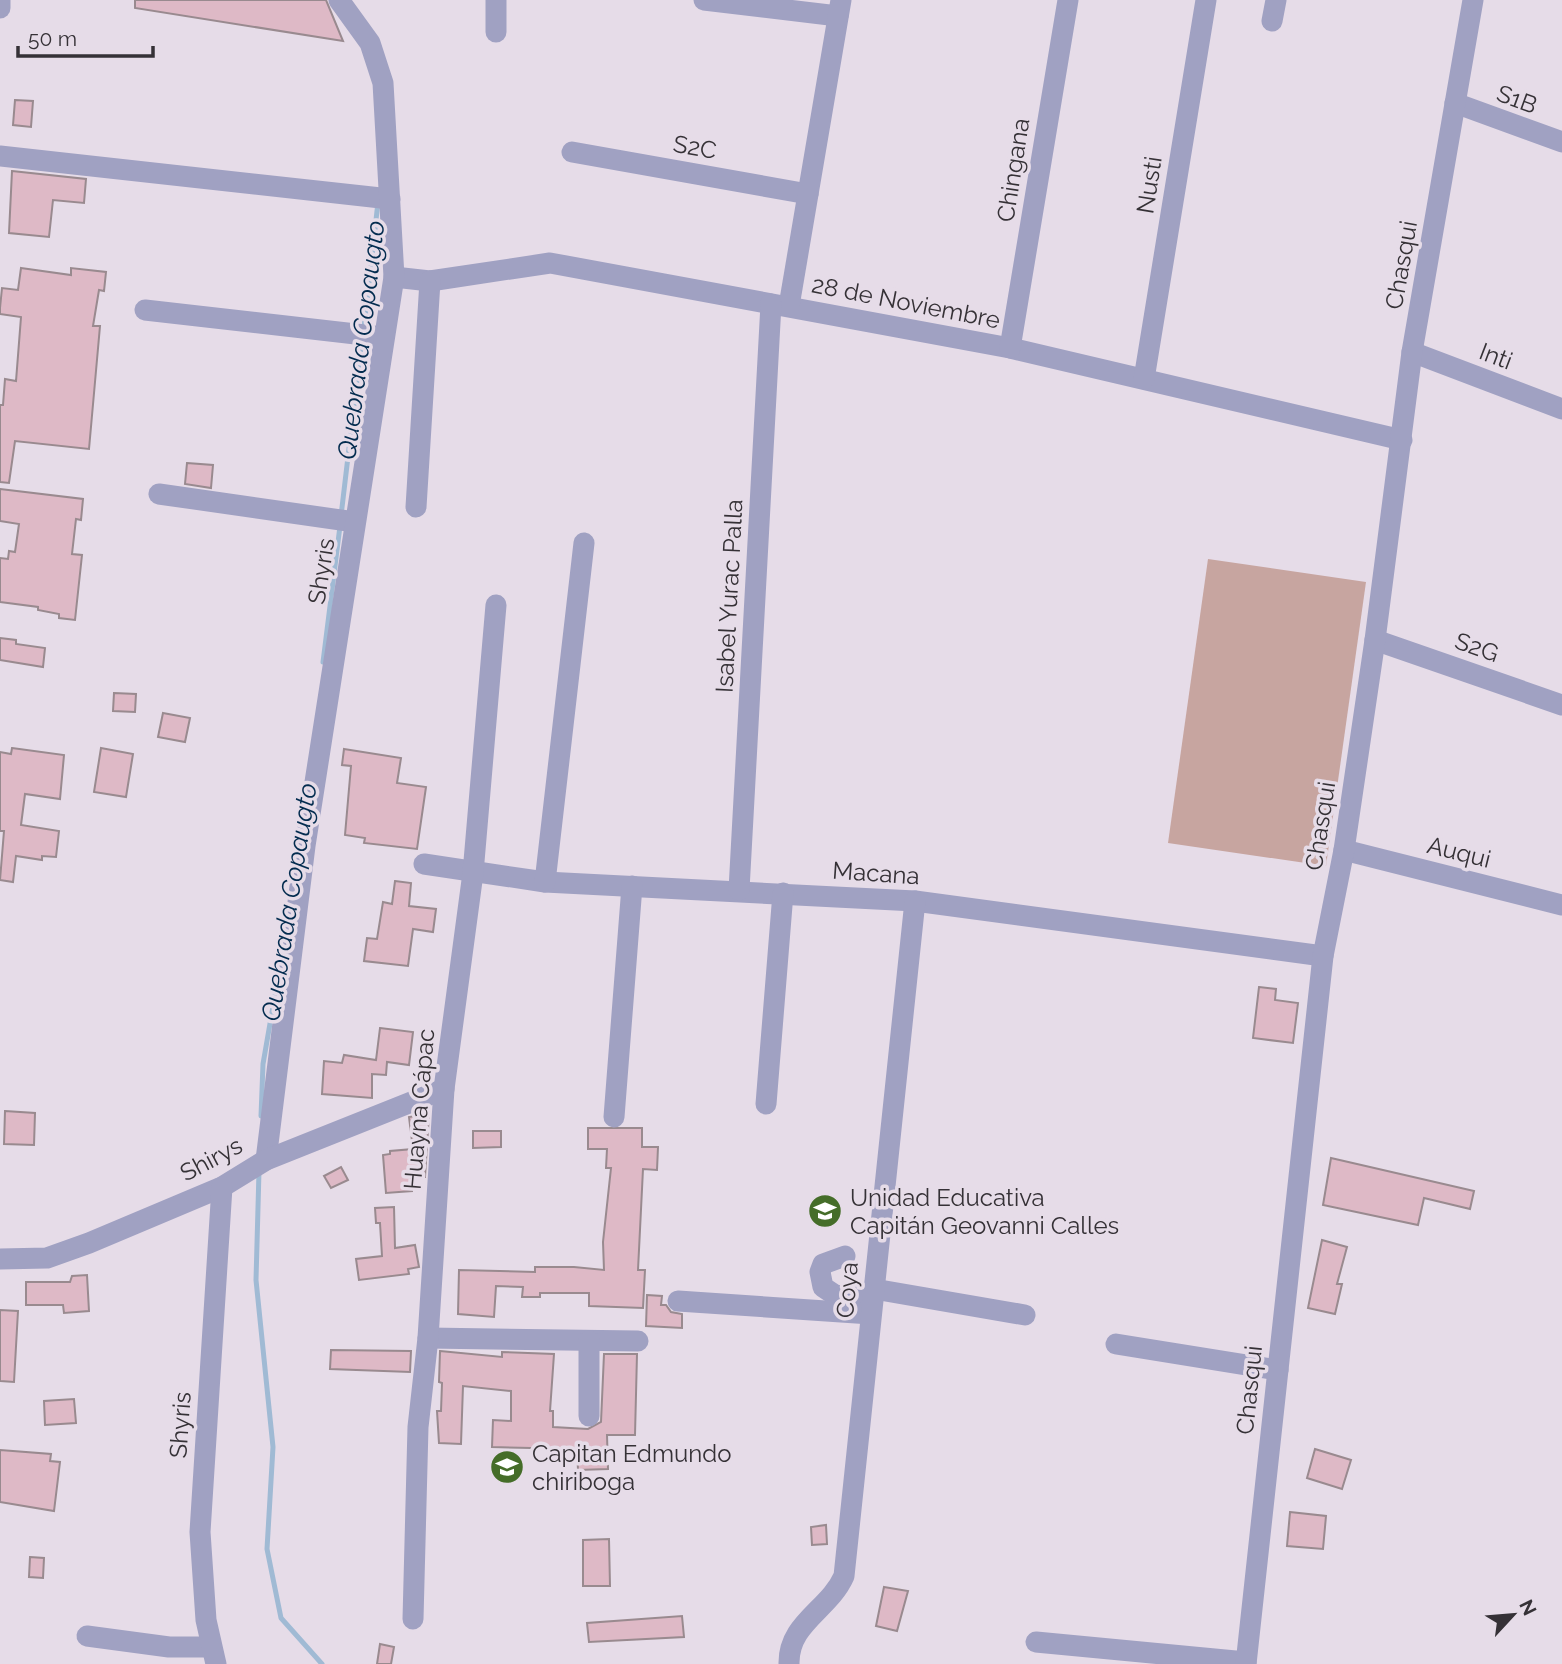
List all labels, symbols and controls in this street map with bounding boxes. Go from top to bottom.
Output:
scale bar [18,14,152,58]
text: 50 m [28,26,77,51]
street label: S1B [1493,78,1541,120]
street label: Chingana [990,116,1036,224]
street label: S2C [671,129,719,165]
street label: Nusti [1130,154,1168,216]
street label: Chasqui [1379,218,1423,312]
water label: Quebrada Copaugto [331,219,391,461]
street label: 28 de Noviembre [809,270,1003,334]
street label: Inti [1475,337,1517,375]
street label: Isabel Yurac Palla [709,499,749,693]
street label: Shyris [301,536,341,606]
street label: S2G [1451,626,1503,668]
street label: Chasqui [1299,780,1341,872]
water label: Quebrada Copaugto [255,781,323,1023]
street label: Auqui [1424,830,1494,874]
street label: Macana [831,855,921,891]
street label: Huayna Cápac [398,1027,440,1191]
street label: Shirys [175,1131,247,1187]
place label: Unidad Educativa Capitán Geovanni Calles [850,1183,1119,1240]
school or university icon: Unidad Educativa Capitán Geovanni Calles [806,1192,844,1230]
street label: Coya [830,1261,864,1319]
street label: Chasqui [1230,1344,1268,1436]
street label: Shyris [163,1391,197,1459]
place label: Capitan Edmundo chiriboga [532,1439,732,1496]
school or university icon: Capitan Edmundo chiriboga [488,1448,526,1486]
north arrow [1478,1580,1548,1650]
text: N [1515,1596,1541,1619]

